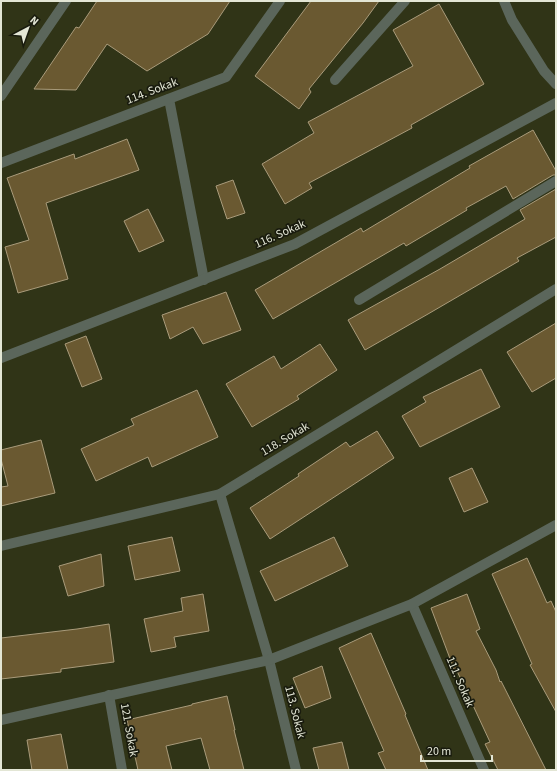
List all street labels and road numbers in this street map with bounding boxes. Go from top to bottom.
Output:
street label: 114. Sokak [124,73,180,109]
street label: 116. Sokak [252,215,308,253]
street label: 118. Sokak [257,418,313,460]
street label: 111. Sokak [442,654,478,710]
street label: 113. Sokak [280,684,310,740]
street label: 121. Sokak [116,702,142,758]

